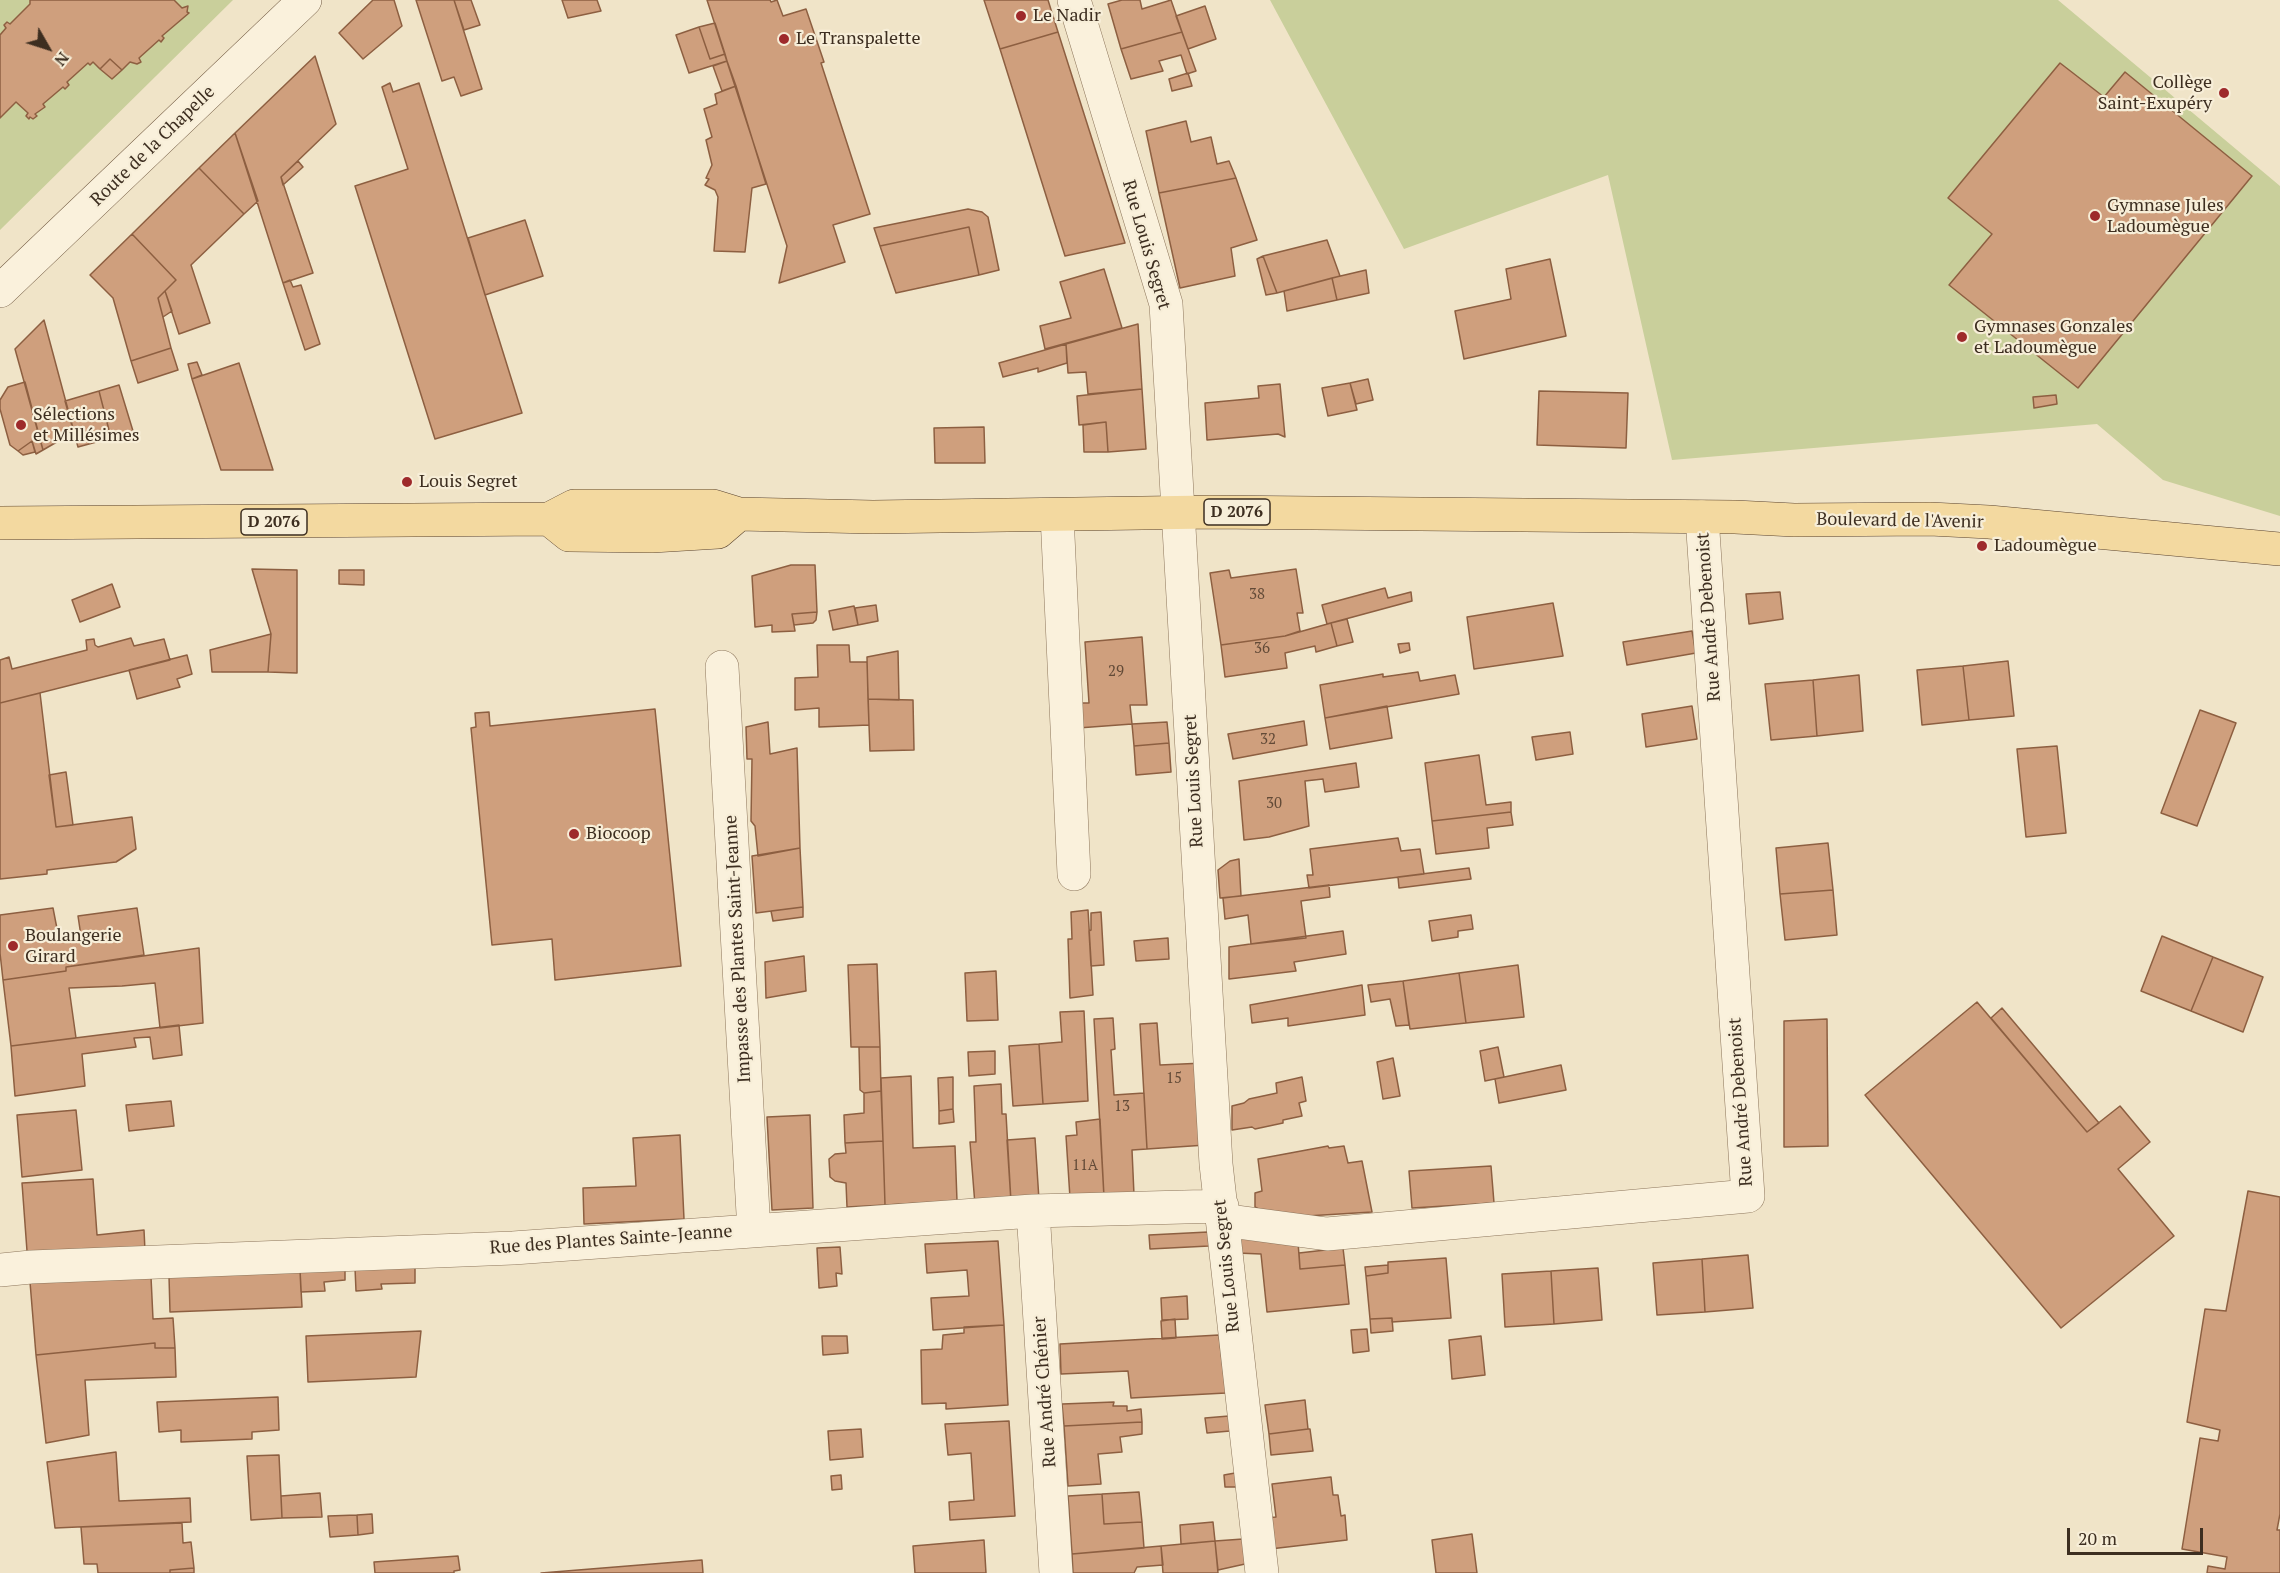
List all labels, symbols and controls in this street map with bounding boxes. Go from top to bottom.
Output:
place label: Le Nadir [1033,5,1101,27]
marker: Le Nadir [1014,9,1028,23]
north arrow [18,18,78,78]
place label: Le Transpalette [796,28,921,50]
marker: Le Transpalette [777,32,791,46]
text: N [50,48,74,71]
place label: Collège Saint-Exupéry [2098,72,2212,115]
street label: Route de la Chapelle [86,81,220,211]
marker: Collège Saint-Exupéry [2217,86,2231,100]
street label: Rue Louis Segret [1117,178,1175,312]
place label: Gymnase Jules Ladoumègue [2107,195,2224,238]
marker: Gymnase Jules Ladoumègue [2088,209,2102,223]
place label: Gymnases Gonzales et Ladoumègue [1974,316,2133,358]
marker: Gymnases Gonzales et Ladoumègue [1955,330,1969,344]
place label: Sélections et Millésimes [33,404,140,446]
marker: Sélections et Millésimes [14,418,28,432]
place label: Louis Segret [419,471,518,493]
marker: Louis Segret [400,475,414,489]
road number: D 2076 [1204,499,1270,525]
road number: D 2076 [241,509,307,535]
street label: Boulevard de l'Avenir [1816,509,1984,533]
street label: Rue André Debenoist [1692,532,1726,702]
place label: Ladoumègue [1994,535,2097,557]
marker: Ladoumègue [1975,539,1989,553]
house number: 38 [1249,586,1265,604]
house number: 36 [1254,640,1270,658]
house number: 29 [1108,663,1124,681]
street label: Rue Louis Segret [1180,714,1208,848]
house number: 32 [1260,731,1276,749]
house number: 30 [1266,795,1282,813]
street label: Impasse des Plantes Saint-Jeanne [720,814,756,1084]
place label: Biocoop [586,823,651,845]
marker: Biocoop [567,827,581,841]
place label: Boulangerie Girard [25,925,121,968]
marker: Boulangerie Girard [6,939,20,953]
street label: Rue André Debenoist [1724,1017,1758,1187]
house number: 15 [1166,1070,1182,1088]
house number: 13 [1114,1098,1130,1116]
house number: 11A [1072,1157,1098,1175]
street label: Rue Louis Segret [1209,1198,1245,1334]
street label: Rue des Plantes Sainte-Jeanne [489,1221,733,1259]
street label: Rue André Chénier [1029,1316,1061,1468]
scale bar [2070,1516,2206,1554]
text: 20 m [2078,1526,2117,1550]

